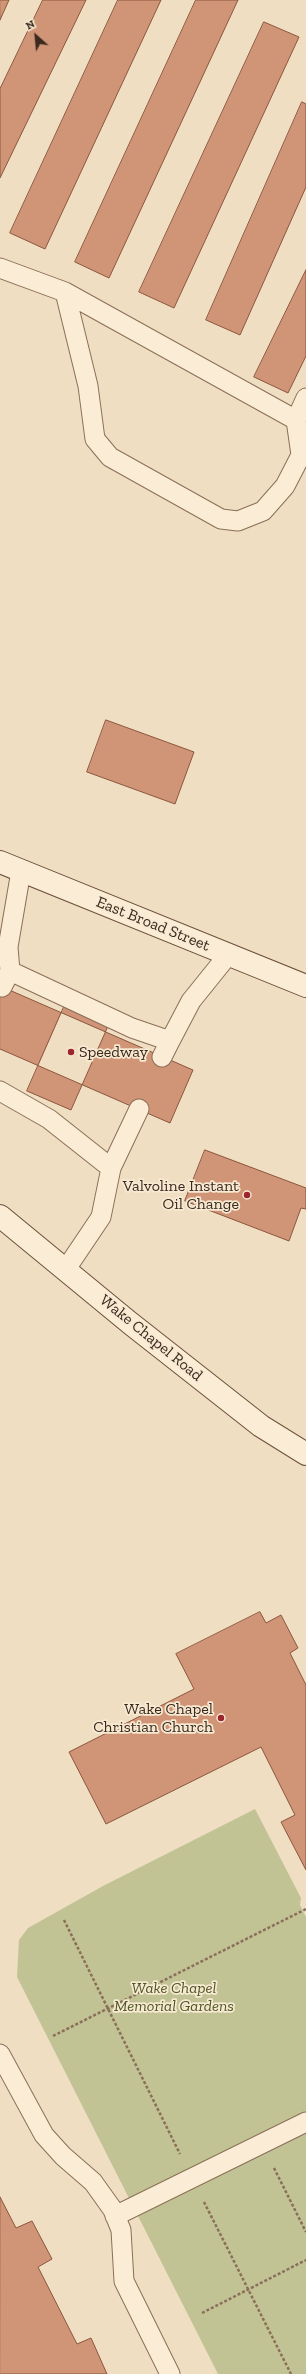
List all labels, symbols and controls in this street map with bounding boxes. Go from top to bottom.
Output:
north arrow [16,16,56,56]
text: N [24,17,37,33]
street label: East Broad Street [93,893,213,955]
place label: Speedway [79,1042,148,1062]
marker: Speedway [66,1047,76,1057]
place label: Valvoline Instant Oil Change [123,1176,239,1214]
marker: Valvoline Instant Oil Change [242,1190,252,1200]
street label: Wake Chapel Road [96,1291,206,1385]
place label: Wake Chapel Christian Church [93,1699,213,1737]
marker: Wake Chapel Christian Church [216,1713,226,1723]
park label: Wake Chapel Memorial Gardens [114,1978,234,2016]

